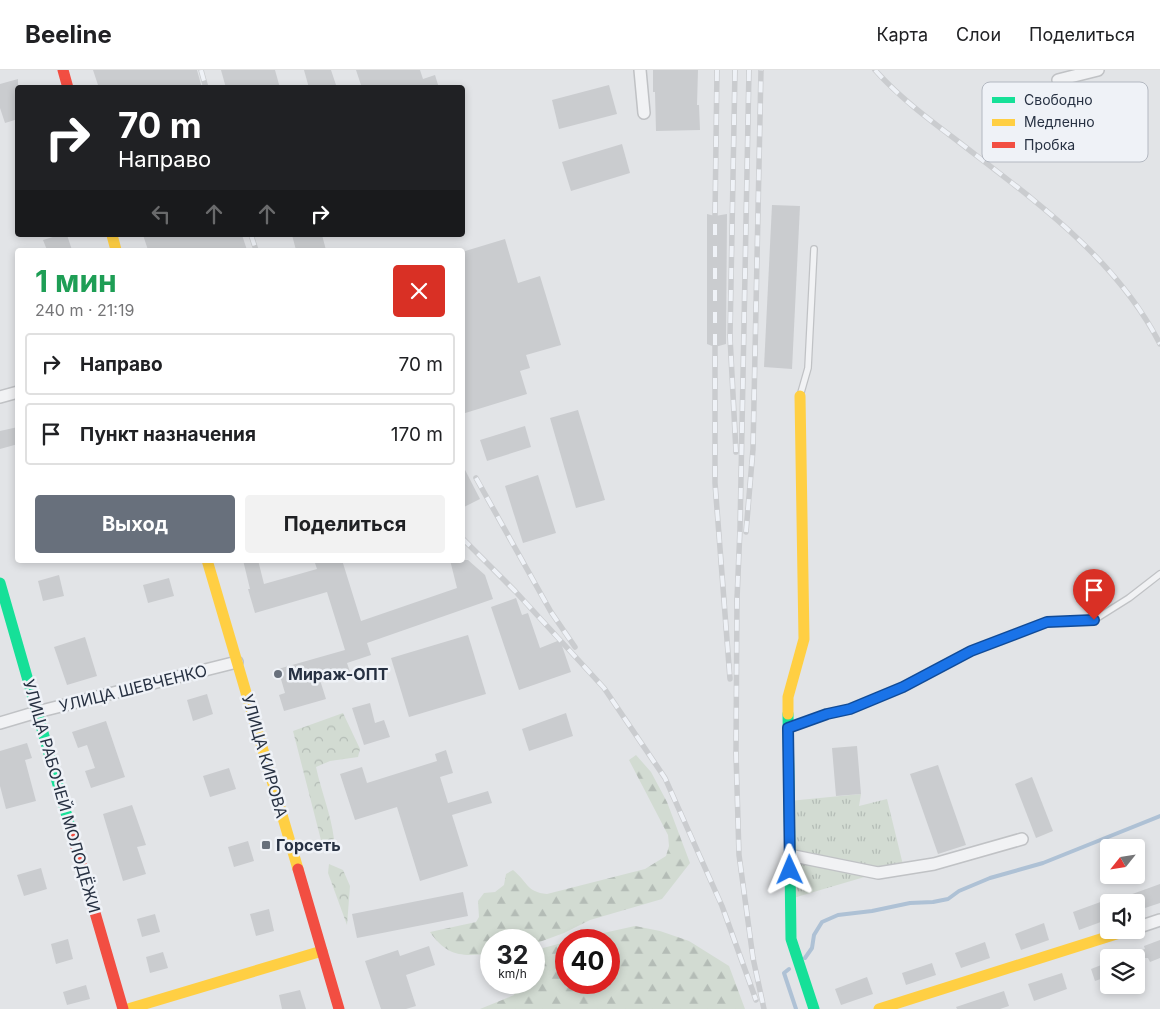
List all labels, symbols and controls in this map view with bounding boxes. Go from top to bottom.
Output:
text: Beeline [25,20,112,49]
text: Карта [876,24,928,45]
text: Слои [956,24,1001,45]
text: Поделиться [1029,24,1135,45]
legend [982,82,1148,162]
text: Свободно [1024,91,1093,108]
text: 70 m [118,104,202,146]
icon: right [35,105,100,170]
text: Медленно [1024,113,1095,130]
text: Пробка [1024,136,1075,153]
text: Направо [118,146,211,172]
icon: left [147,200,175,228]
icon: ahead [200,200,228,228]
icon: ahead [253,200,281,228]
icon: right [306,200,334,228]
text: 1 мин [35,263,117,299]
button: close [393,265,445,317]
text: 240 m · 21:19 [35,300,134,320]
icon: right [37,350,65,378]
text: Направо [80,353,163,376]
text: 70 m [399,353,443,376]
icon: arrive [37,420,65,448]
text: Пункт назначения [80,423,256,446]
text: 170 m [391,423,443,446]
button: Выход [35,495,235,553]
button: Поделиться [245,495,445,553]
pin [1073,569,1115,620]
icon: arrive [1080,576,1108,604]
street label: УЛИЦА ШЕВЧЕНКО [57,660,209,716]
place label: Мираж-ОПТ [288,664,389,684]
marker: Мираж-ОПТ [272,668,284,680]
street label: УЛИЦА РАБОЧЕЙ МОЛОДЁЖИ [19,677,105,915]
street label: УЛИЦА КИРОВА [238,692,292,820]
place label: Горсеть [276,835,341,855]
marker: Горсеть [260,839,272,851]
north arrow [1100,839,1145,884]
map controls [1100,839,1145,994]
position arrow [763,843,815,895]
button: sound [1100,894,1145,939]
speed limit sign: 40 [555,929,620,994]
text: 32 [497,940,528,970]
button: layers [1100,949,1145,994]
text: km/h [498,966,527,981]

